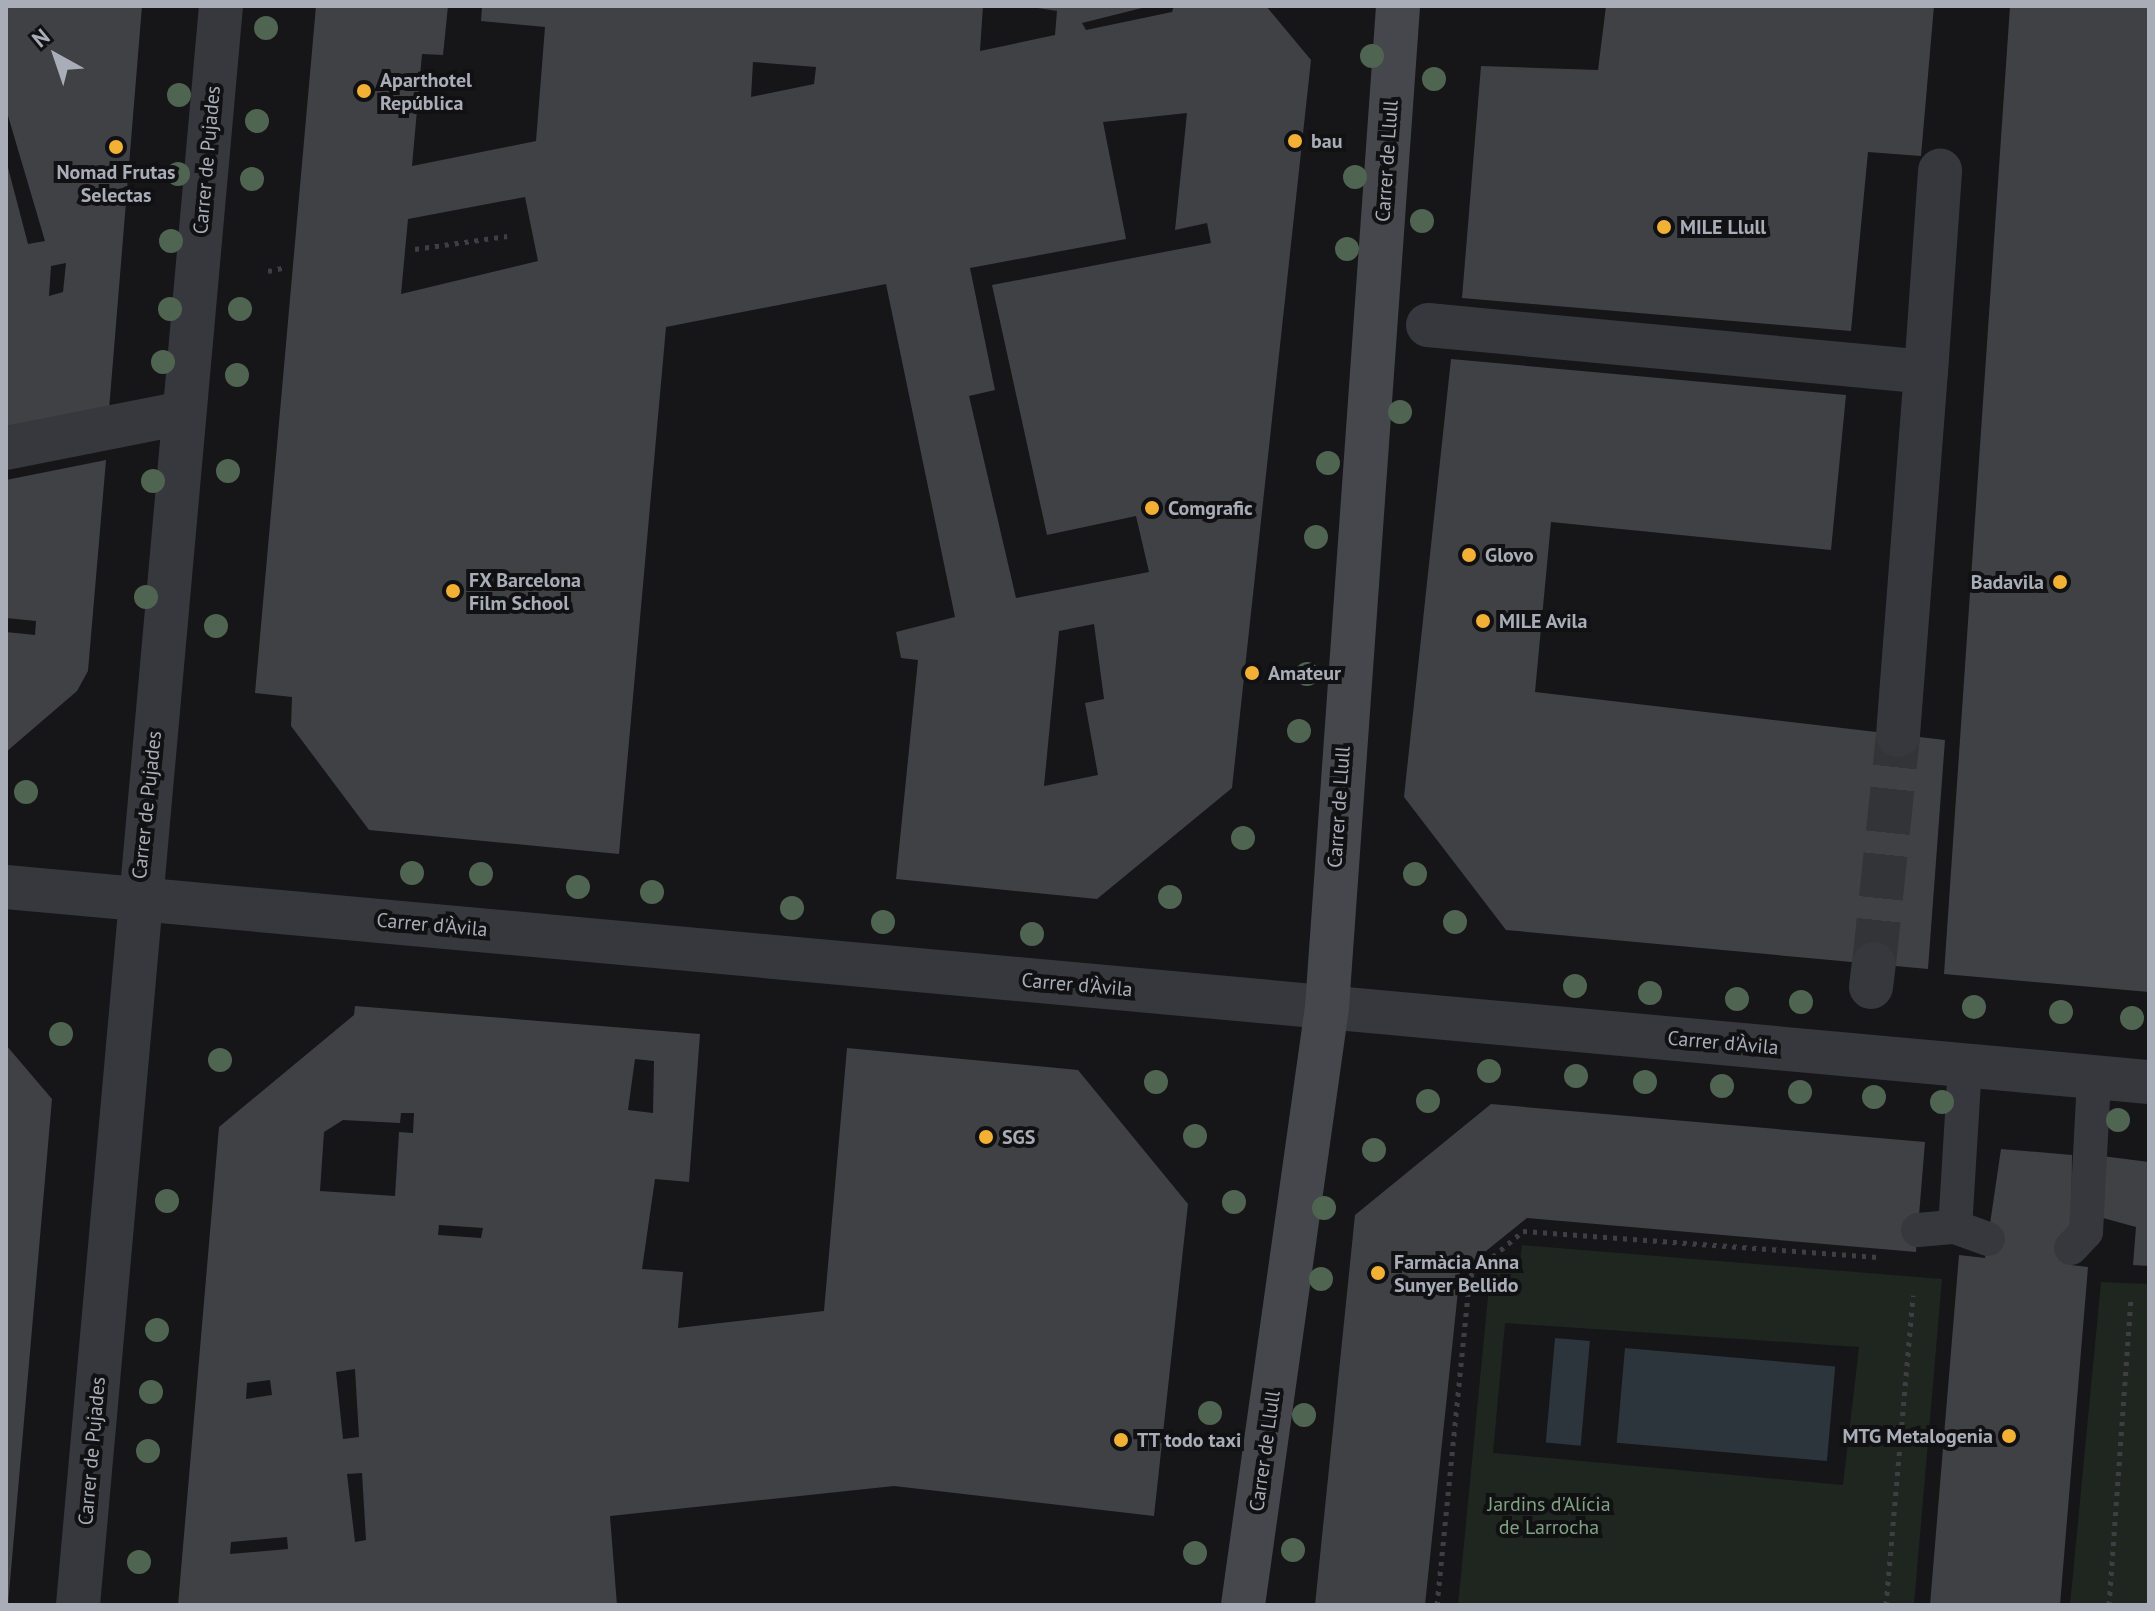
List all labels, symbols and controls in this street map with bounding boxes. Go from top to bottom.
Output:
north arrow [16,16,96,96]
text: N [26,22,55,53]
place label: Aparthotel República [380,68,472,115]
marker: Aparthotel República [355,82,373,100]
street label: Carrer de Pujades [189,85,225,235]
street label: Carrer de Llull [1371,99,1403,223]
place label: bau [1311,129,1342,153]
marker: bau [1286,132,1304,150]
marker: Nomad Frutas Selectas [107,138,125,156]
place label: Nomad Frutas Selectas [56,160,176,207]
place label: MILE Llull [1680,215,1766,239]
marker: MILE Llull [1655,218,1673,236]
place label: Comgrafic [1168,496,1253,520]
marker: Comgrafic [1143,499,1161,517]
place label: Glovo [1485,543,1534,567]
marker: Glovo [1460,546,1478,564]
place label: FX Barcelona Film School [469,568,582,615]
place label: Badavila [1971,570,2044,594]
marker: Badavila [2051,573,2069,591]
marker: FX Barcelona Film School [444,582,462,600]
place label: MILE Avila [1499,609,1588,633]
marker: MILE Avila [1474,612,1492,630]
place label: Amateur [1268,661,1341,685]
marker: Amateur [1243,664,1261,682]
street label: Carrer de Pujades [127,730,167,880]
street label: Carrer de Llull [1323,745,1355,869]
street label: Carrer d'Àvila [375,908,489,942]
street label: Carrer d'Àvila [1020,968,1134,1002]
street label: Carrer d'Àvila [1666,1026,1780,1060]
place label: SGS [1002,1125,1035,1149]
marker: SGS [977,1128,995,1146]
place label: Farmàcia Anna Sunyer Bellido [1394,1250,1520,1297]
marker: Farmàcia Anna Sunyer Bellido [1369,1264,1387,1282]
street label: Carrer de Pujades [74,1376,110,1526]
street label: Carrer de Llull [1245,1389,1285,1513]
place label: MTG Metalogenia [1842,1424,1993,1448]
marker: MTG Metalogenia [2000,1427,2018,1445]
place label: TT todo taxi [1137,1428,1242,1452]
marker: TT todo taxi [1112,1431,1130,1449]
park label: Jardins d'Alícia de Larrocha [1487,1492,1611,1539]

